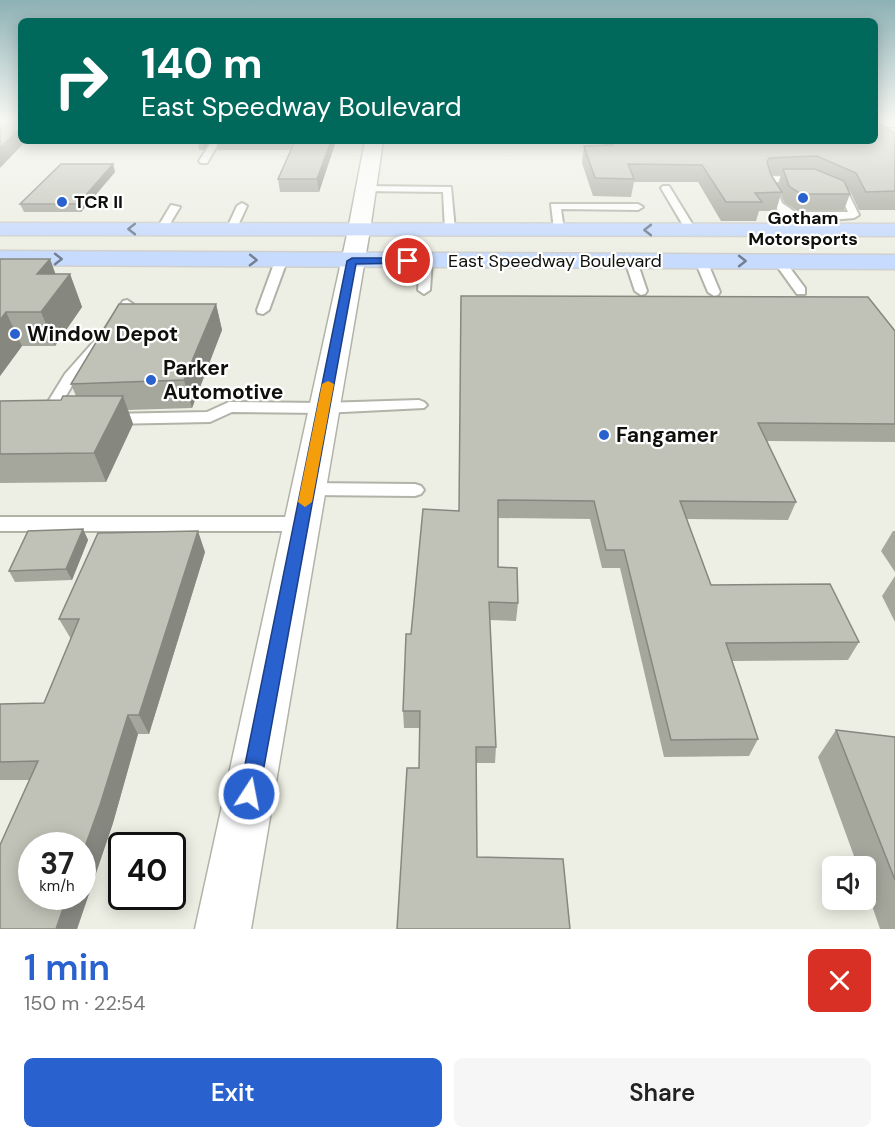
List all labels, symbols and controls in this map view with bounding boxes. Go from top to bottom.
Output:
text: 140 m [141,36,263,91]
icon: right [42,42,120,120]
text: East Speedway Boulevard [141,89,462,124]
place label: TCR II [74,190,123,214]
marker: Gotham Motorsports [796,191,810,205]
marker: TCR II [55,195,69,209]
place label: Gotham Motorsports [748,206,858,251]
one-way arrow [128,223,137,235]
one-way arrow [643,224,652,236]
pin [382,235,433,286]
icon: arrive [391,244,424,277]
street label: East Speedway Boulevard [448,249,662,273]
one-way arrow [54,252,63,265]
one-way arrow [249,254,258,266]
one-way arrow [738,255,747,267]
place label: Window Depot [27,320,178,348]
marker: Window Depot [8,327,22,341]
place label: Parker Automotive [163,354,283,406]
marker: Parker Automotive [144,373,158,387]
place label: Fangamer [616,421,718,449]
marker: Fangamer [597,428,611,442]
position arrow [217,762,281,826]
speed limit sign: 40 [108,832,186,910]
text: 37 [40,844,74,883]
map controls [822,856,876,910]
button: sound [822,856,876,910]
text: km/h [39,876,75,896]
text: 1 min [24,944,110,991]
button: close [808,949,871,1012]
text: 150 m · 22:54 [24,990,145,1016]
button: Exit [24,1058,442,1127]
button: Share [454,1058,871,1127]

